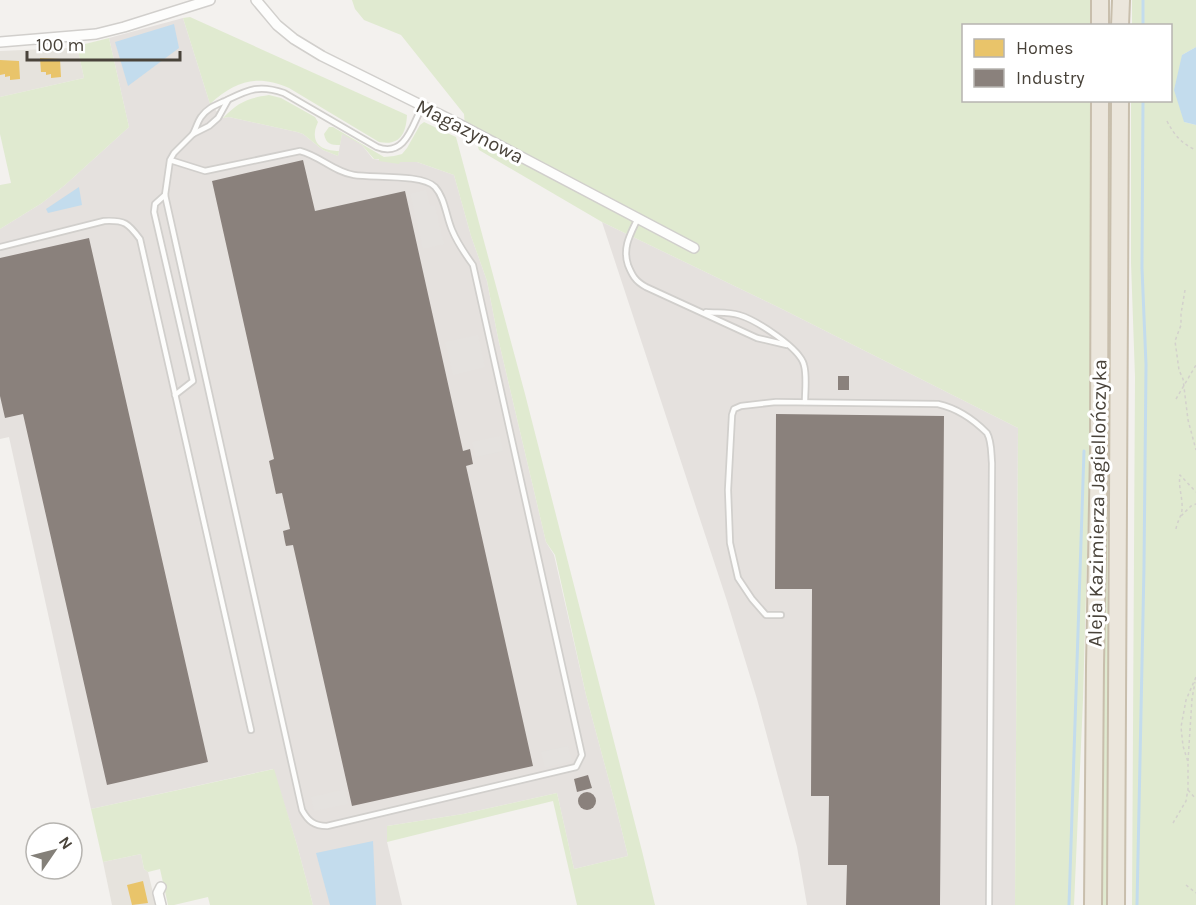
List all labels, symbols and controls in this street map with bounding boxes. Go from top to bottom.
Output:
scale bar [27,24,180,62]
legend [962,24,1172,102]
text: 100 m [36,34,84,56]
text: Homes [1016,37,1073,59]
text: Industry [1016,67,1085,89]
street label: Magazynowa [412,95,527,168]
street label: Aleja Kazimierza Jagiellończyka [1083,359,1112,647]
north arrow [24,821,84,881]
text: N [55,833,77,853]

